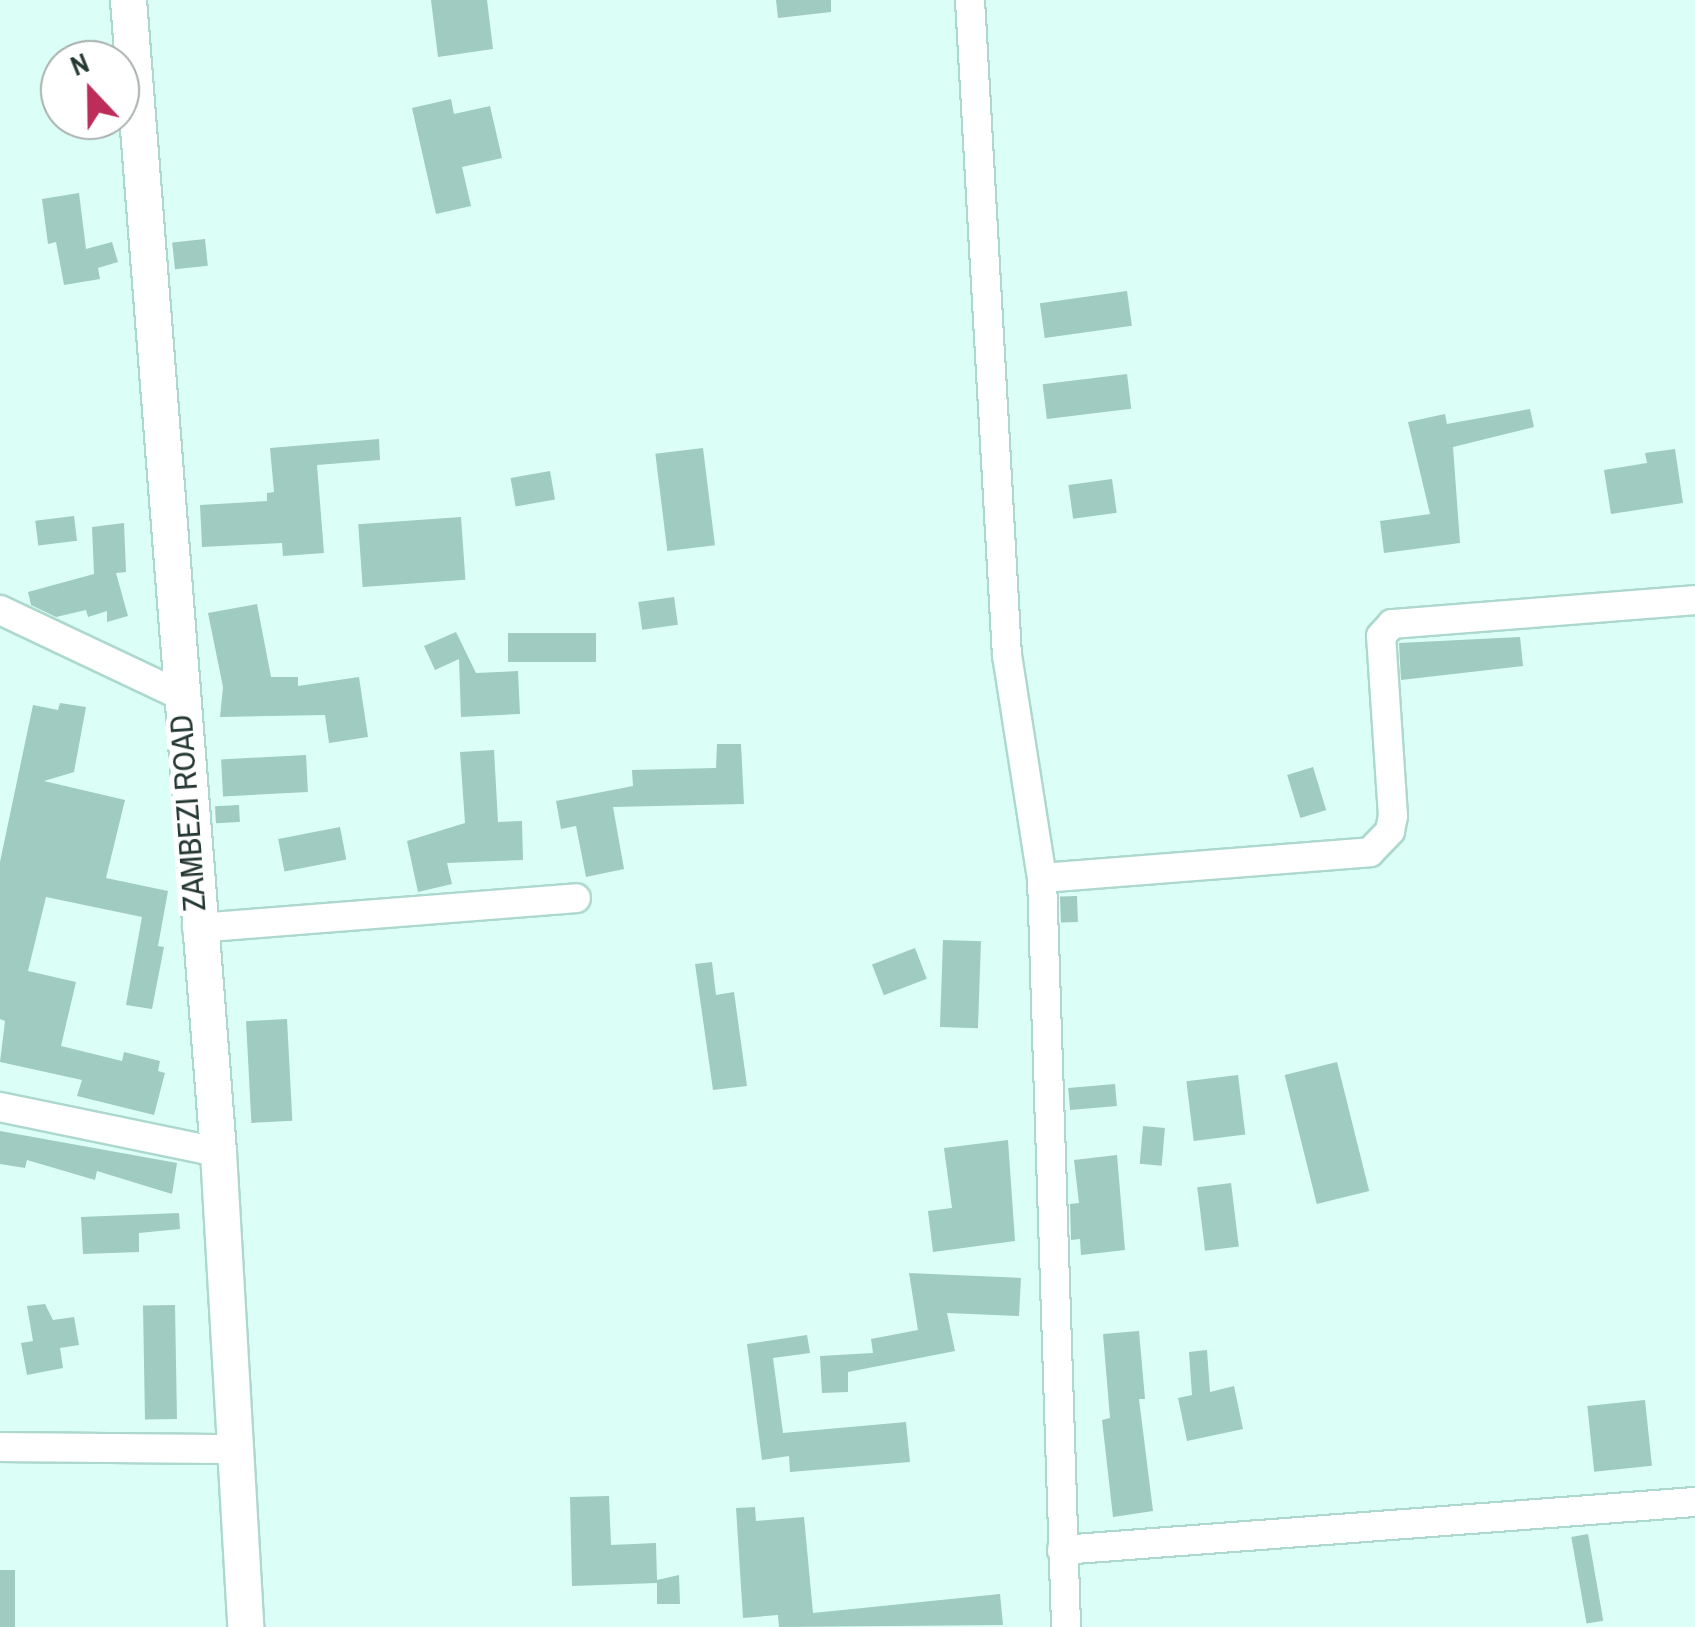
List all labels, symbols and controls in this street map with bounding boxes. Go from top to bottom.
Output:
north arrow [40,40,140,140]
text: N [65,43,94,85]
street label: ZAMBEZI ROAD [162,713,214,913]

